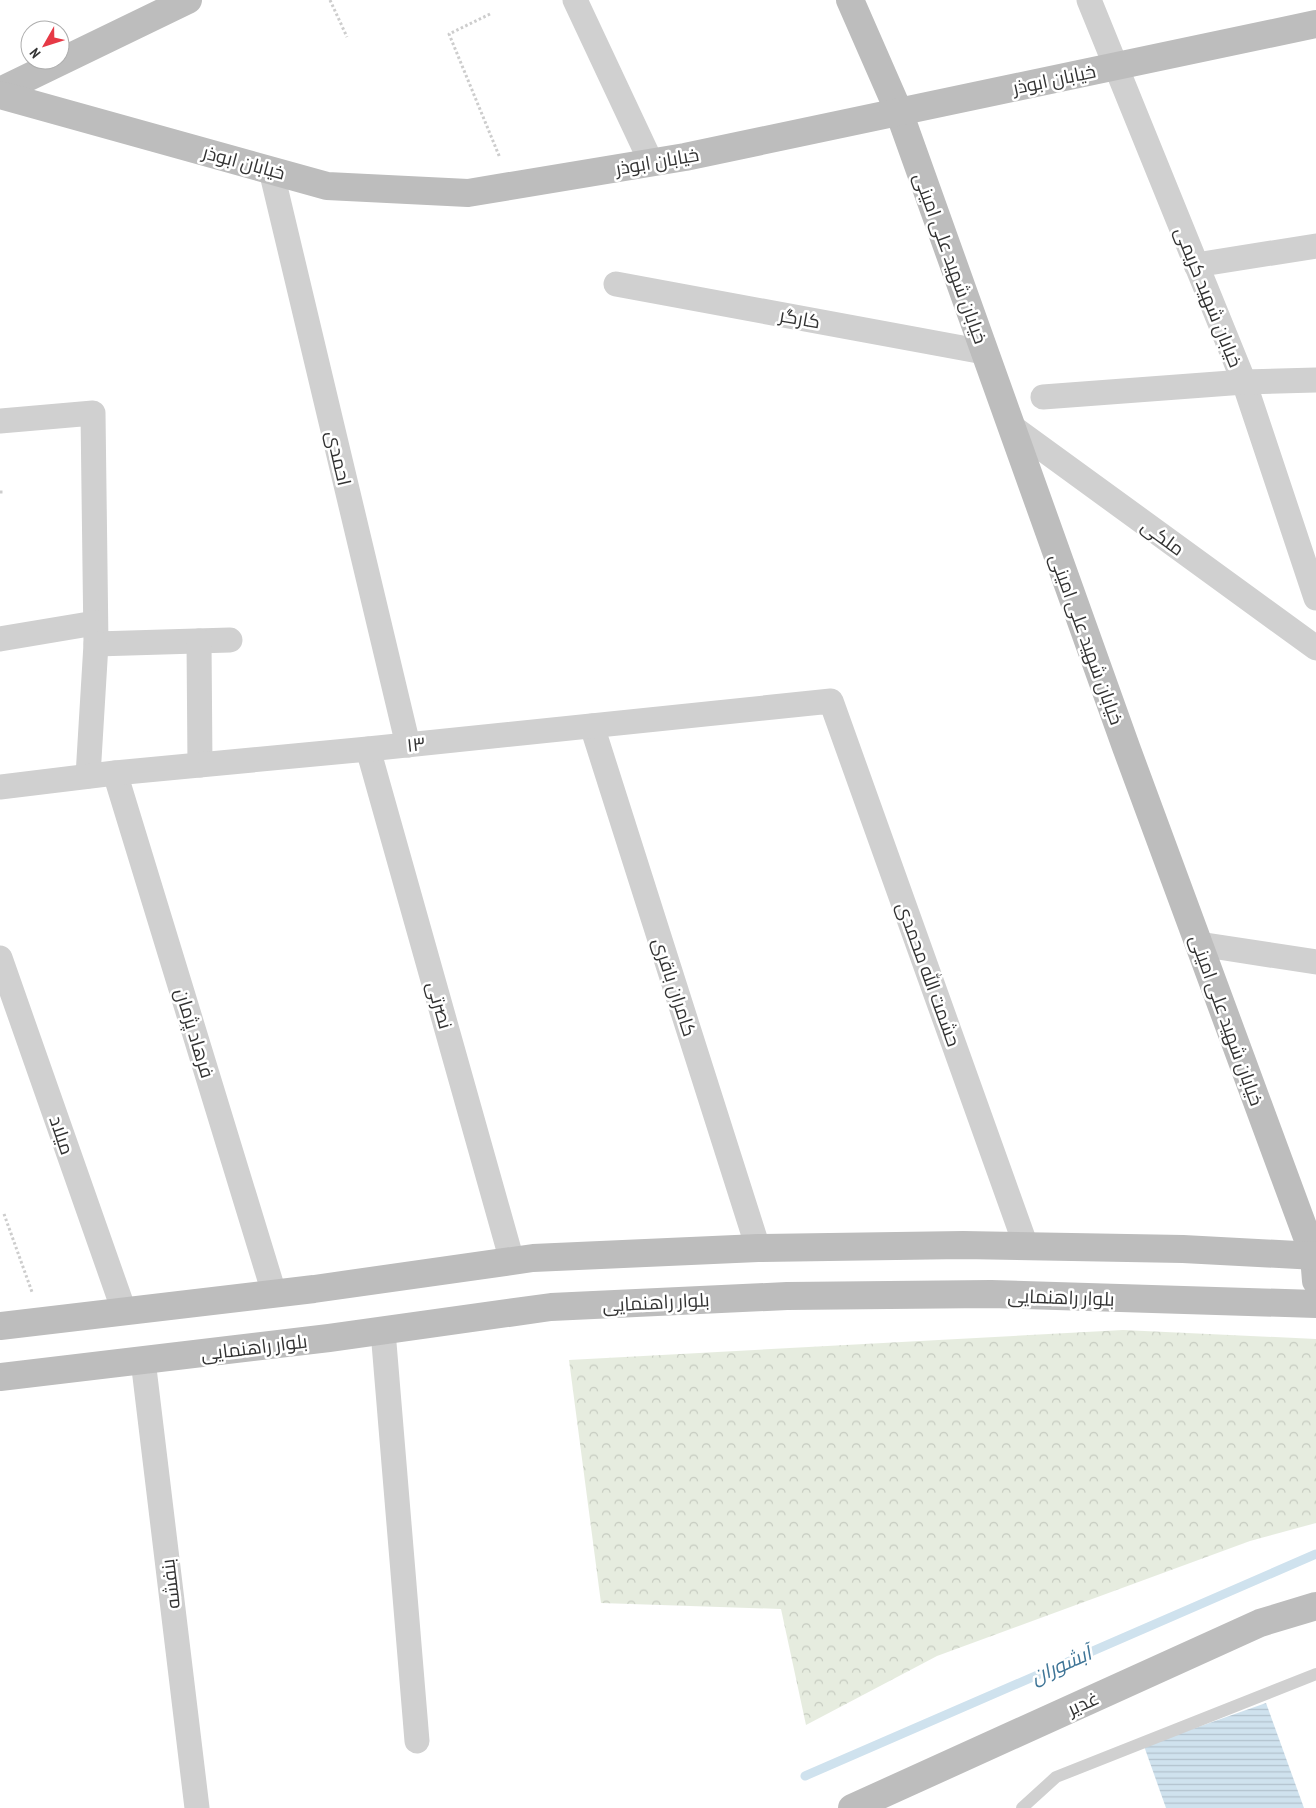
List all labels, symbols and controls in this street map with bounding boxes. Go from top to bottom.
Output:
north arrow [20,20,70,70]
text: N [26,45,44,62]
street label: خیابان ابوذر [1009,58,1098,100]
street label: خیابان ابوذر [199,139,288,185]
street label: خیابان ابوذر [612,142,701,180]
street label: خیابان شهید علی امینی [909,169,993,347]
street label: خیابان شهید کریمی [1170,223,1248,371]
street label: کارگر [777,302,822,333]
street label: احمدی [321,428,357,488]
street label: ملکی [1137,513,1189,561]
street label: خیابان شهید علی امینی [1045,550,1129,728]
street label: ۱۳ [405,731,427,757]
street label: حشمت الله محمدی [892,898,966,1050]
street label: خیابان شهید علی امینی [1185,931,1269,1109]
street label: کامران باقری [648,935,702,1039]
street label: نصرتی [422,979,458,1031]
street label: فرهاد پژمان [169,985,220,1081]
street label: میلاد [44,1112,80,1158]
street label: بلوار راهنمایی [1007,1283,1115,1311]
street label: بلوار راهنمایی [602,1287,710,1317]
street label: بلوار راهنمایی [199,1329,309,1365]
street label: بنفشه [155,1558,185,1610]
water label: آبشوران [1027,1638,1099,1690]
street label: غدیر [1063,1685,1103,1721]

